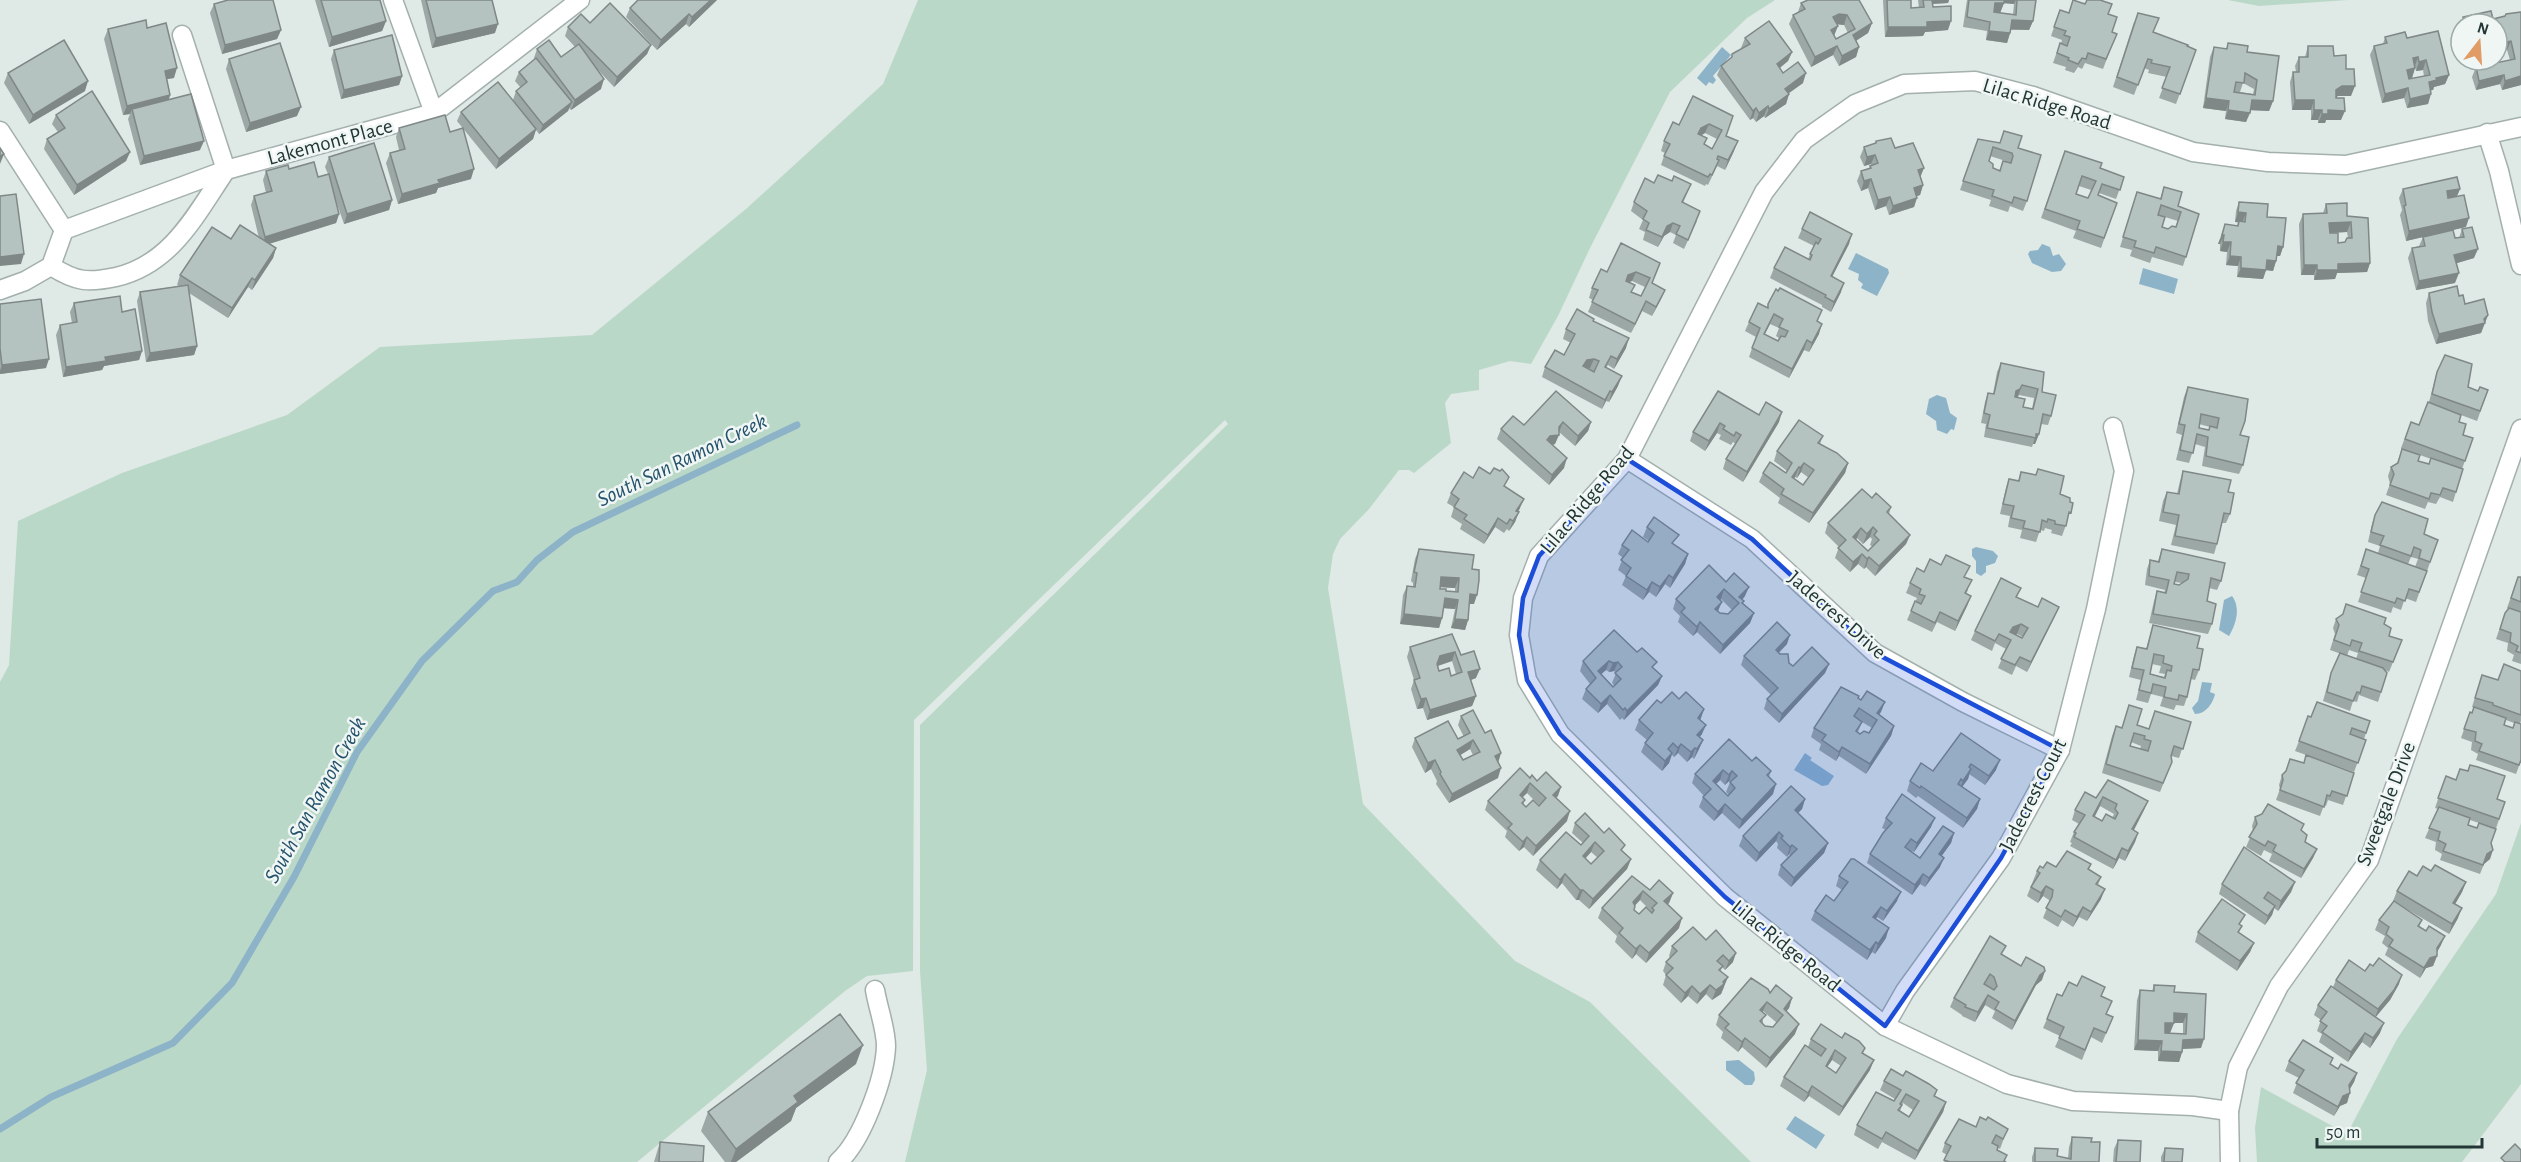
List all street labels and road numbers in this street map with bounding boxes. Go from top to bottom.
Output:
street label: Lilac Ridge Road [1980,75,2114,134]
street label: Lakemont Place [265,115,395,169]
street label: Lilac Ridge Road [1536,442,1638,558]
street label: Jadecrest Drive [1784,567,1890,663]
street label: Jadecrest Court [1996,735,2070,855]
street label: Sweetgale Drive [2353,739,2419,869]
street label: Lilac Ridge Road [1728,896,1844,996]

